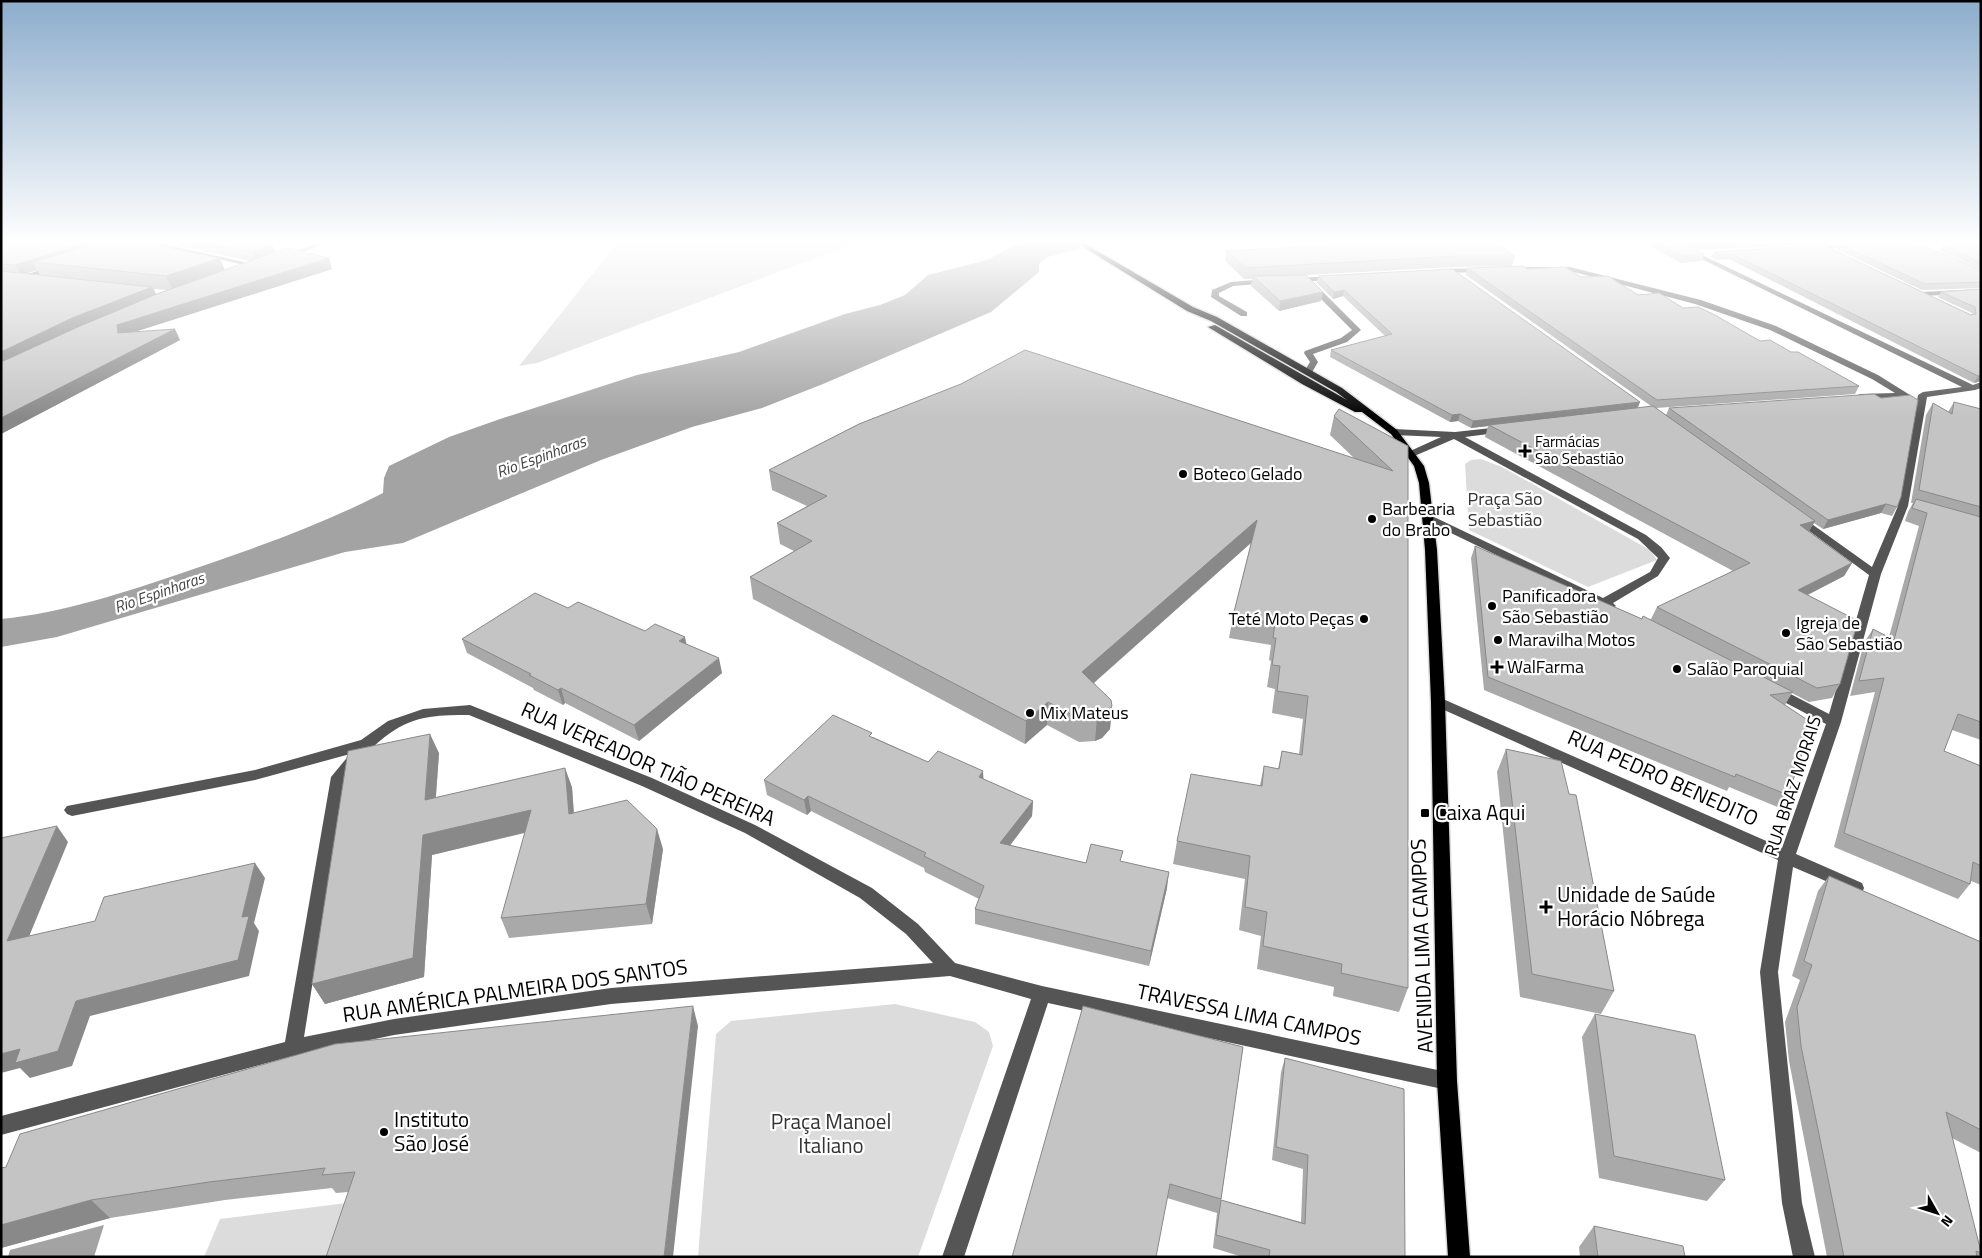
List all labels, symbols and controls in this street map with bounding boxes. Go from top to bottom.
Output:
water label: Rio Espinharas [493,428,590,483]
place label: Farmácias São Sebastião [1535,430,1624,470]
marker: Farmácias São Sebastião [1519,445,1531,457]
place label: Boteco Gelado [1193,460,1303,487]
marker: Boteco Gelado [1177,468,1189,480]
park label: Praça São Sebastião [1467,485,1543,533]
place label: Barbearia do Brabo [1382,495,1455,543]
marker: Barbearia do Brabo [1366,513,1378,525]
water label: Rio Espinharas [111,565,208,619]
place label: Panificadora São Sebastião [1502,582,1609,630]
marker: Panificadora São Sebastião [1486,600,1498,612]
place label: Teté Moto Peças [1229,605,1354,632]
place label: Igreja de São Sebastião [1796,609,1903,657]
marker: Teté Moto Peças [1358,613,1370,625]
place label: Maravilha Motos [1508,626,1635,653]
marker: Igreja de São Sebastião [1780,627,1792,639]
marker: Maravilha Motos [1492,634,1504,646]
place label: WalFarma [1507,653,1584,680]
place label: Salão Paroquial [1687,655,1804,682]
marker: WalFarma [1491,661,1503,673]
marker: Salão Paroquial [1671,663,1683,675]
street label: RUA VEREADOR TIÃO PEREIRA [516,692,781,834]
place label: Mix Mateus [1040,699,1129,726]
marker: Mix Mateus [1024,707,1036,719]
street label: RUA BRAZ MORAIS [1757,712,1828,860]
street label: RUA PEDRO BENEDITO [1563,721,1764,834]
place label: Caixa Aqui [1435,796,1525,828]
marker: Caixa Aqui [1419,807,1431,819]
street label: AVENIDA LIMA CAMPOS [1401,838,1441,1054]
place label: Unidade de Saúde Horácio Nóbrega [1557,878,1715,934]
marker: Unidade de Saúde Horácio Nóbrega [1539,900,1553,914]
street label: RUA AMÉRICA PALMEIRA DOS SANTOS [340,950,689,1030]
street label: TRAVESSA LIMA CAMPOS [1134,975,1364,1053]
place label: Instituto São José [394,1103,469,1159]
park label: Praça Manoel Italiano [771,1105,891,1161]
marker: Instituto São José [378,1126,390,1138]
north arrow [1912,1188,1962,1238]
text: N [1936,1211,1959,1232]

